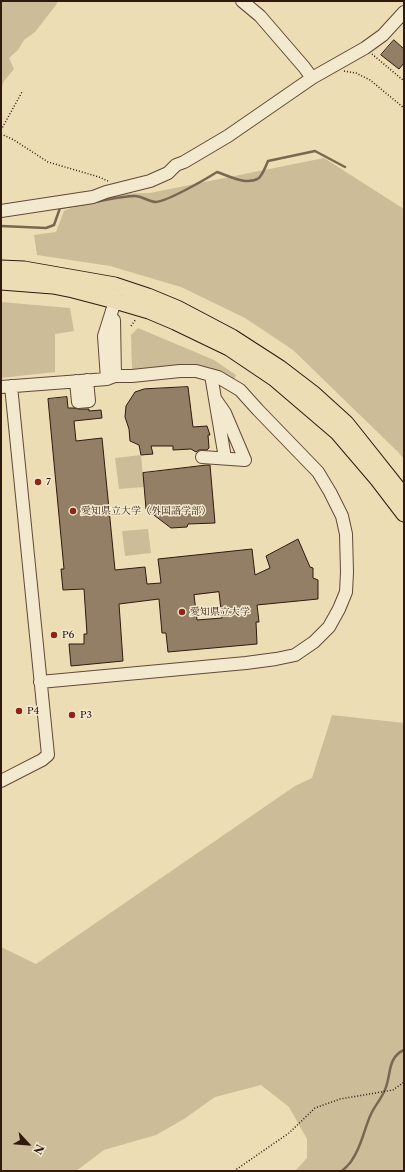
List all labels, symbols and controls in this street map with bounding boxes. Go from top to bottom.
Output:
place label: 7 [46,476,51,488]
marker: 7 [33,477,43,487]
place label: 愛知県立大学（外国語学部） [81,505,211,517]
marker: 愛知県立大学（外国語学部） [68,506,78,516]
place label: 愛知県立大学 [190,606,250,618]
marker: 愛知県立大学 [177,607,187,617]
place label: P6 [62,629,74,641]
marker: P6 [49,630,59,640]
place label: P4 [27,705,39,717]
marker: P4 [14,706,24,716]
place label: P3 [80,709,92,721]
marker: P3 [67,710,77,720]
north arrow [8,1124,48,1164]
text: N [30,1142,47,1157]

